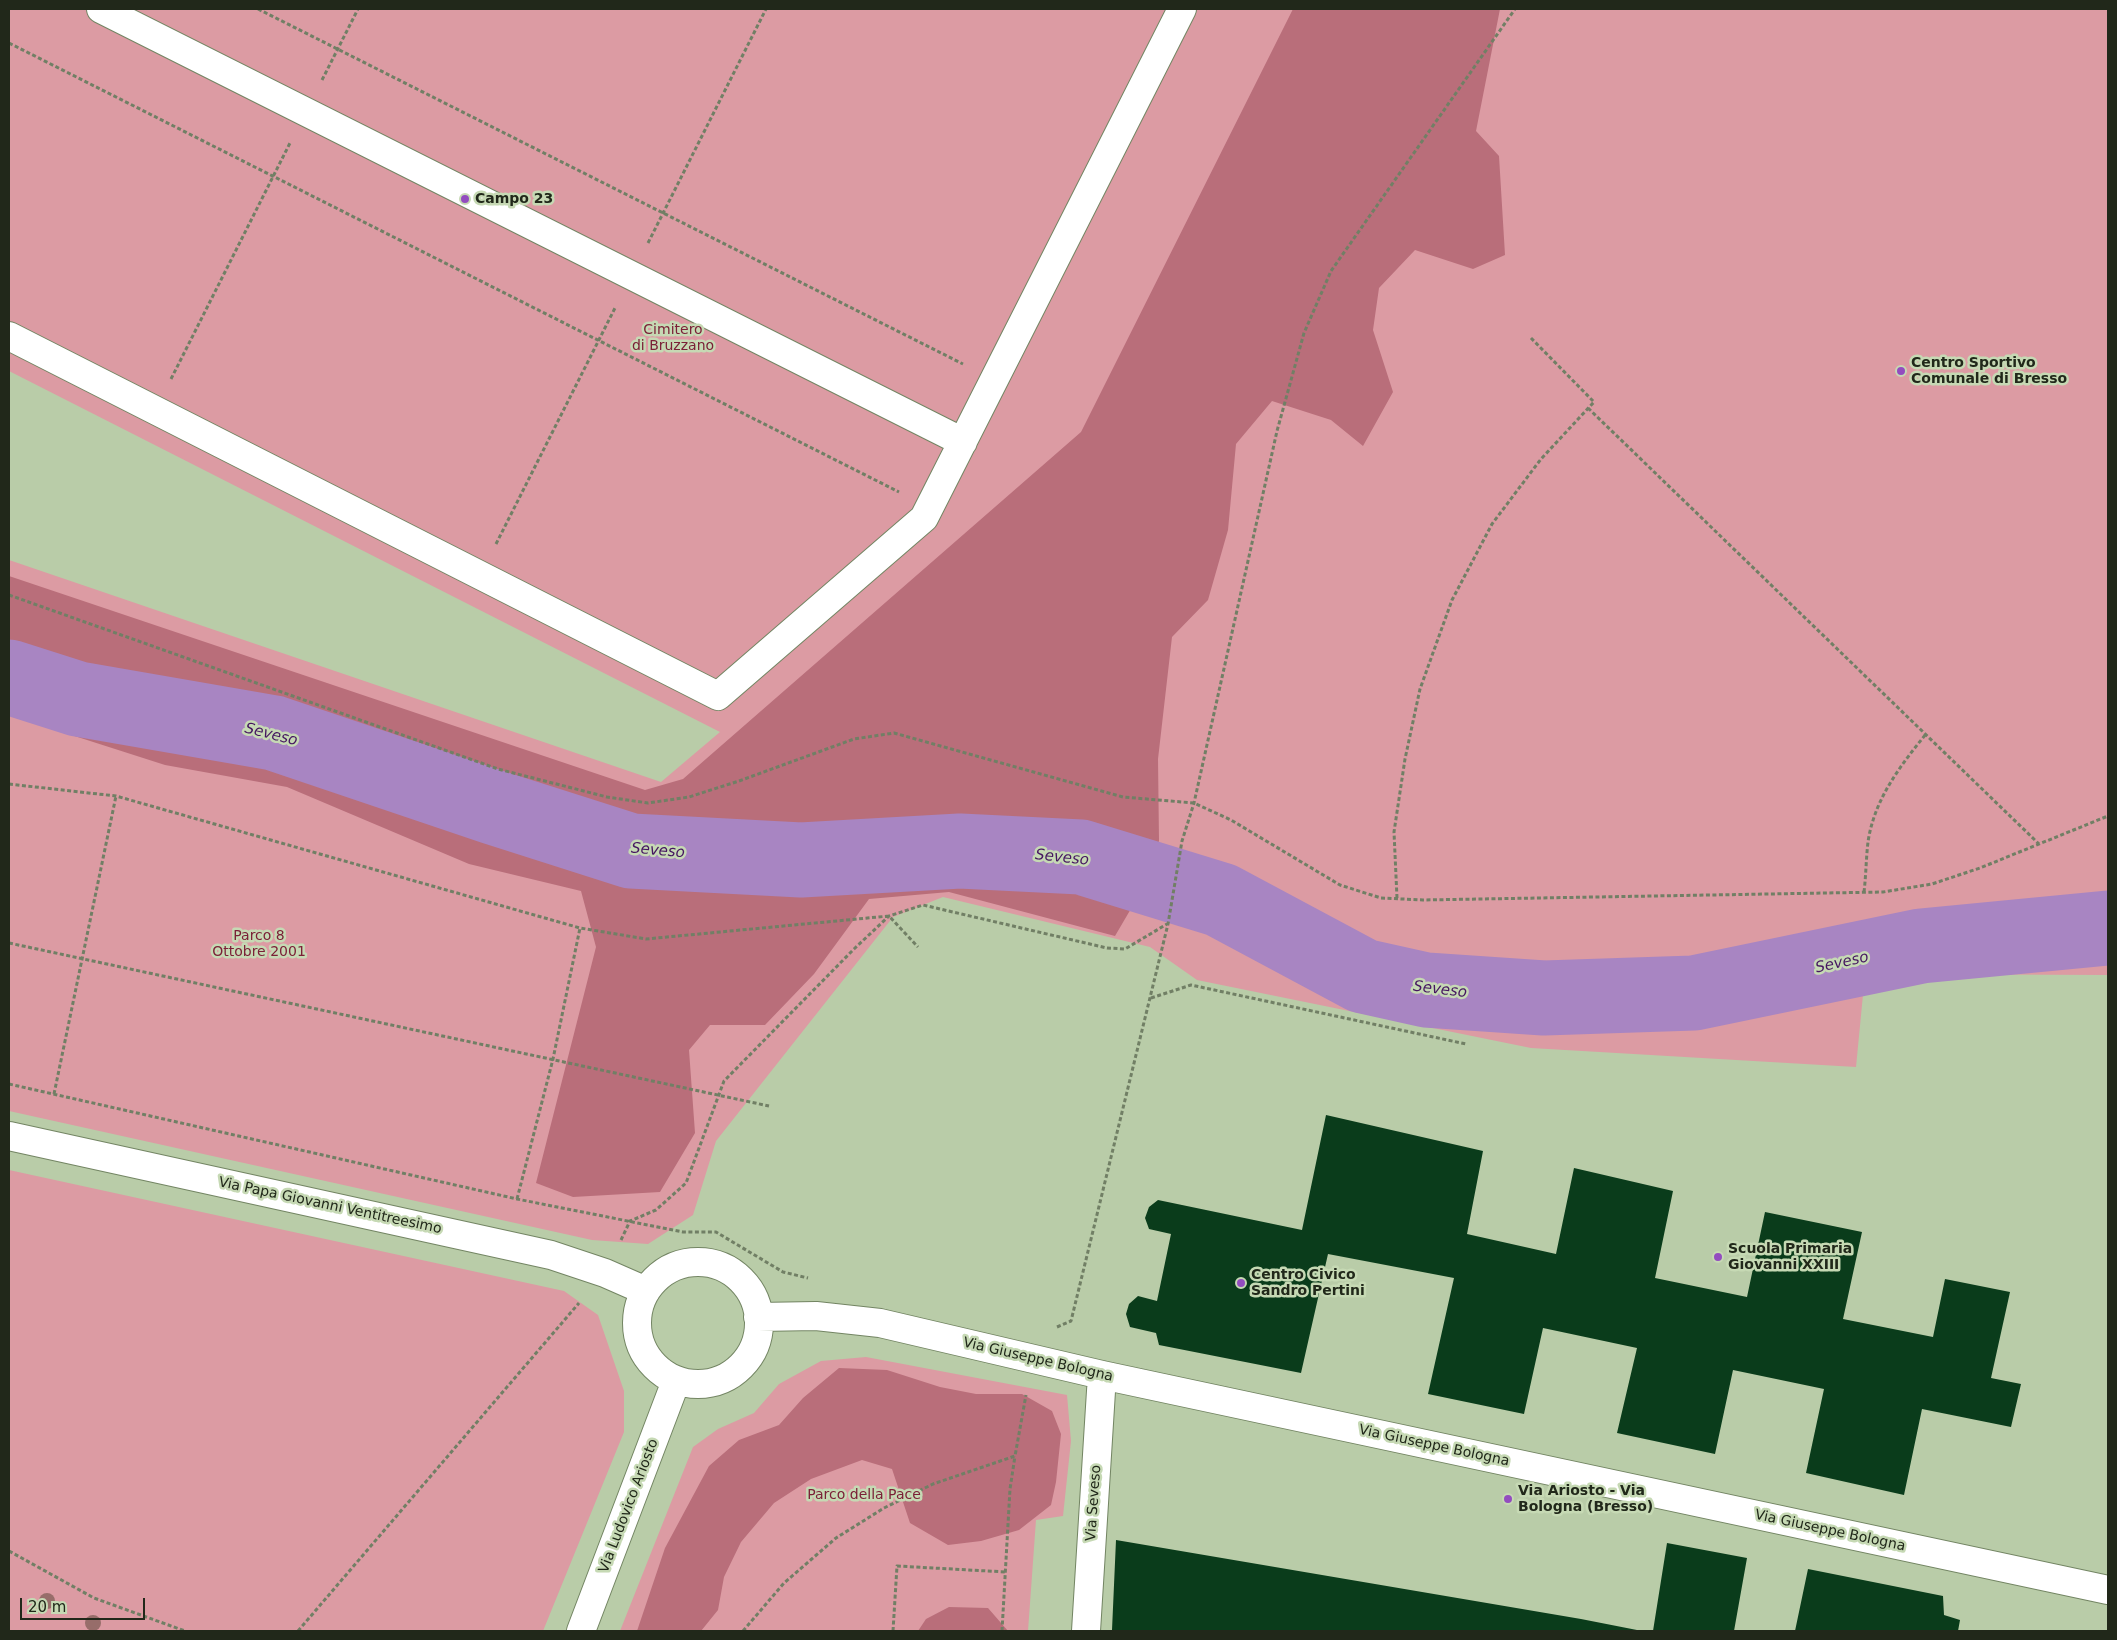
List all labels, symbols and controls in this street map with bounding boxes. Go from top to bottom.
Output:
place label: Campo 23 [475,191,553,207]
marker: Campo 23 [459,193,471,205]
park label: Cimitero di Bruzzano [632,322,714,354]
place label: Centro Sportivo Comunale di Bresso [1911,355,2067,388]
marker: Centro Sportivo Comunale di Bresso [1895,365,1907,377]
water label: Seveso [243,720,299,750]
water label: Seveso [630,840,686,862]
water label: Seveso [1034,846,1090,870]
park label: Parco 8 Ottobre 2001 [212,928,306,960]
water label: Seveso [1814,949,1870,977]
water label: Seveso [1412,978,1468,1002]
street label: Via Papa Giovanni Ventitreesimo [217,1174,443,1238]
place label: Scuola Primaria Giovanni XXIII [1728,1241,1852,1274]
marker: Scuola Primaria Giovanni XXIII [1712,1251,1724,1263]
place label: Centro Civico Sandro Pertini [1251,1267,1365,1300]
marker: Centro Civico Sandro Pertini [1235,1277,1247,1289]
street label: Via Giuseppe Bologna [961,1335,1115,1385]
street label: Via Giuseppe Bologna [1357,1422,1511,1470]
street label: Via Ludovico Ariosto [596,1437,662,1575]
street label: Via Seveso [1083,1464,1105,1542]
place label: Via Ariosto - Via Bologna (Bresso) [1518,1483,1653,1515]
park label: Parco della Pace [807,1487,921,1503]
marker: Via Ariosto - Via Bologna (Bresso) [1502,1493,1514,1505]
street label: Via Giuseppe Bologna [1753,1507,1907,1555]
scale bar [22,1588,148,1620]
text: 20 m [28,1598,66,1616]

